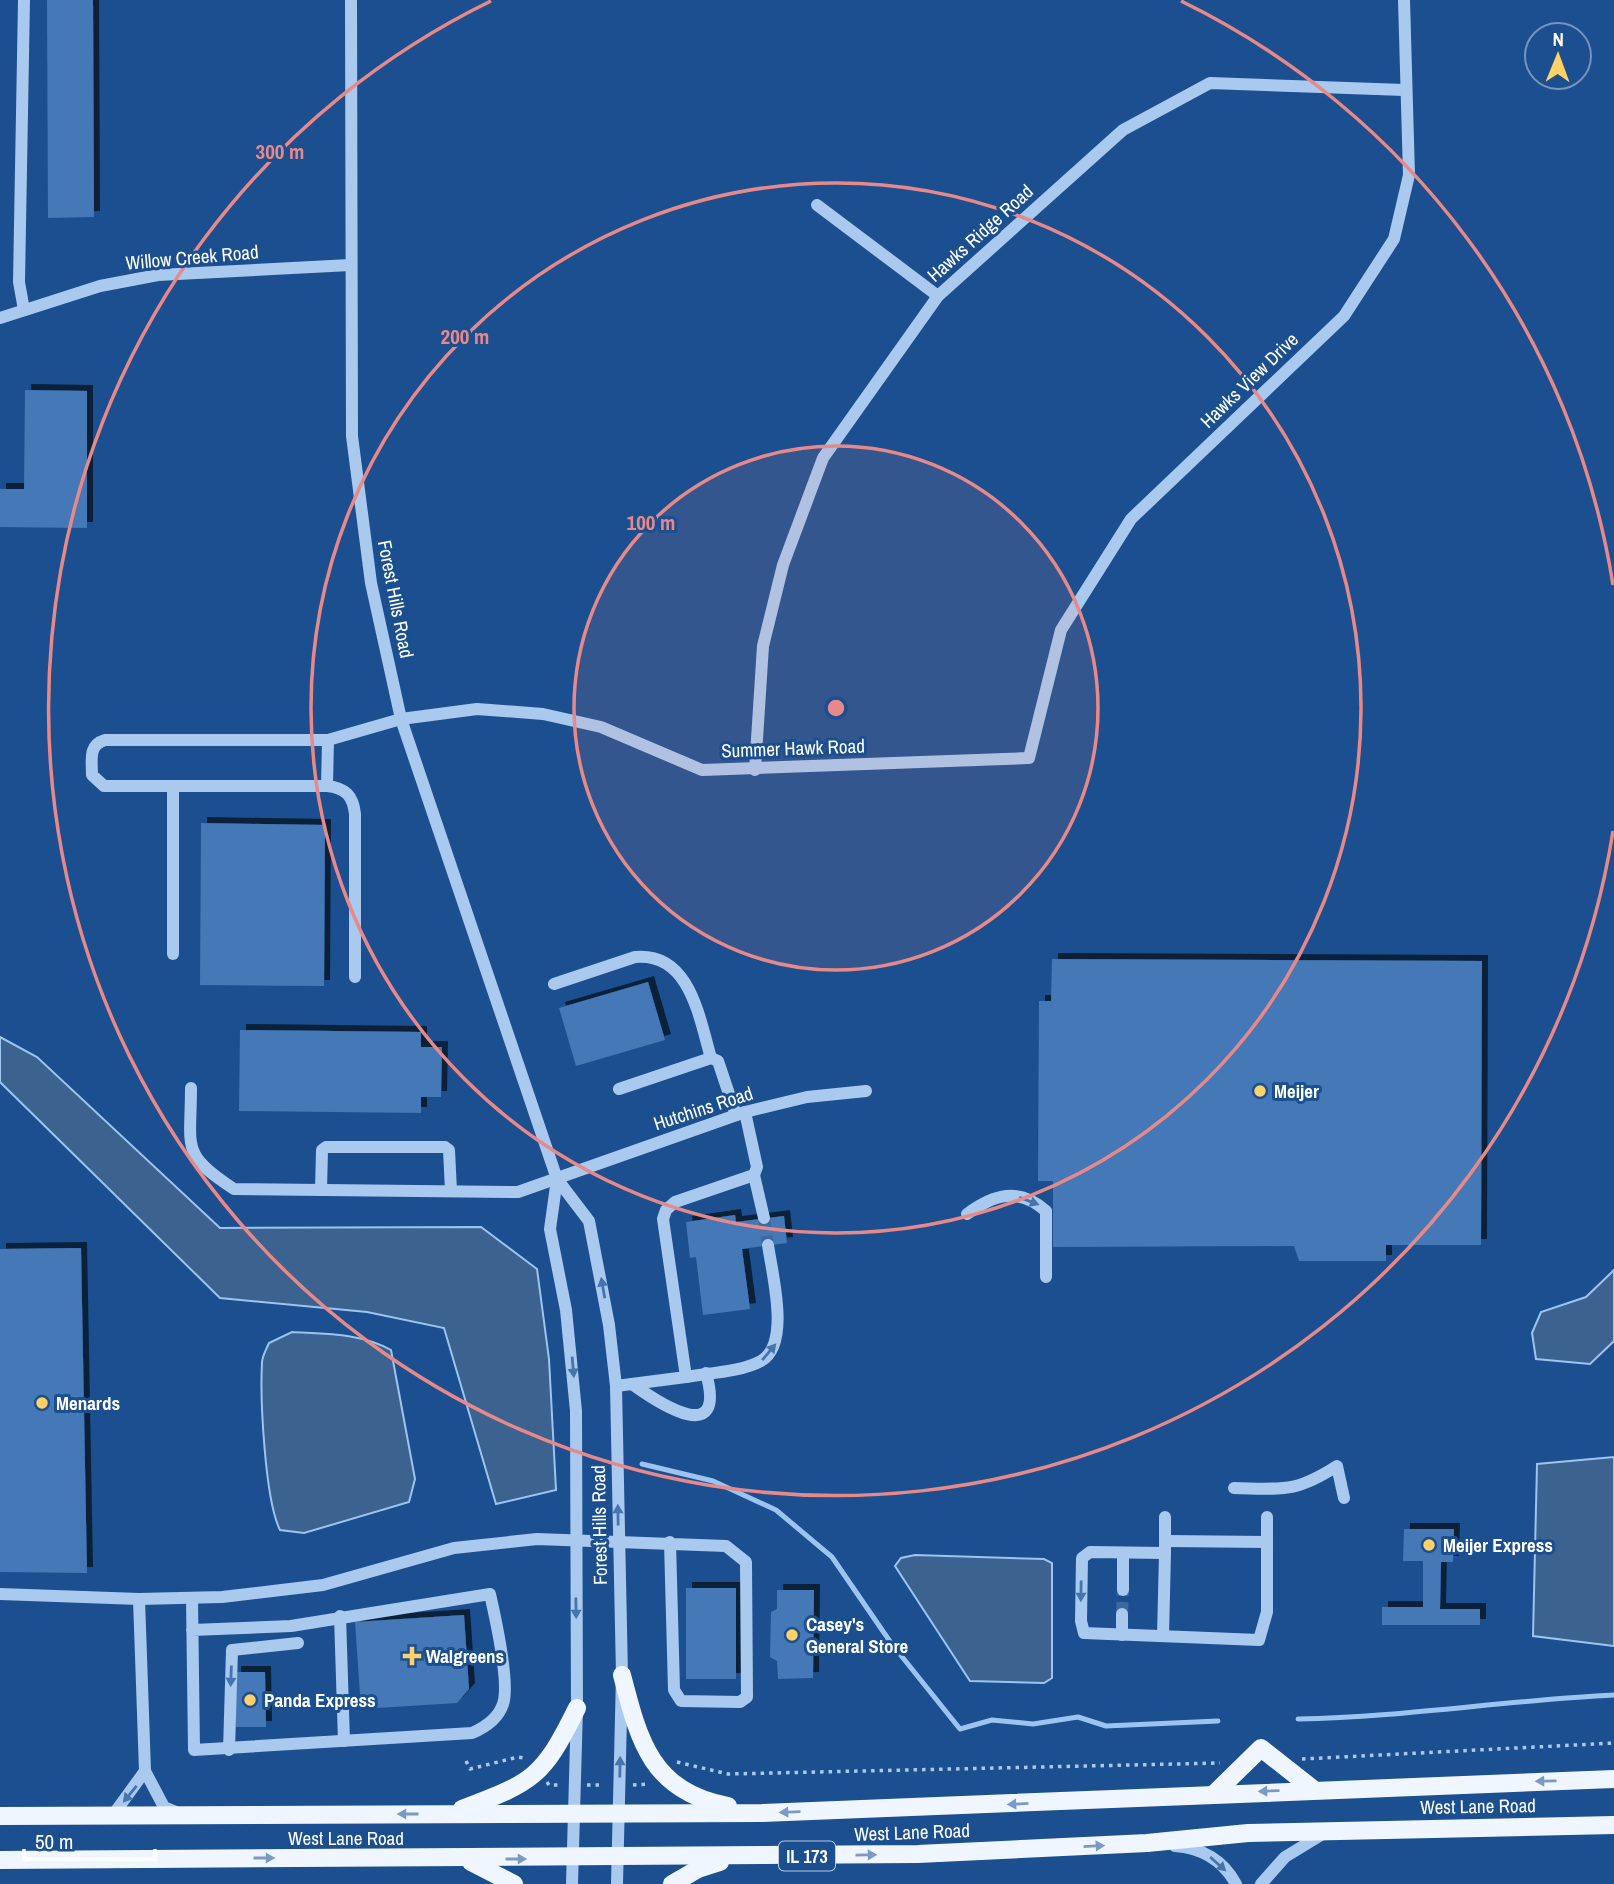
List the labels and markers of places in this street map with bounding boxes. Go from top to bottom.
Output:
centre of rings [824,696,848,720]
place label: Meijer [1274,1078,1319,1104]
marker: Meijer [1252,1083,1268,1099]
place label: Menards [56,1390,120,1416]
marker: Menards [34,1395,50,1411]
place label: Meijer Express [1443,1532,1553,1558]
marker: Meijer Express [1421,1537,1437,1553]
place label: Casey's General Store [806,1611,909,1659]
marker: Casey's General Store [784,1627,800,1643]
place label: Walgreens [426,1643,504,1669]
marker: Walgreens [404,1648,420,1664]
place label: Panda Express [264,1687,376,1713]
marker: Panda Express [242,1692,258,1708]

